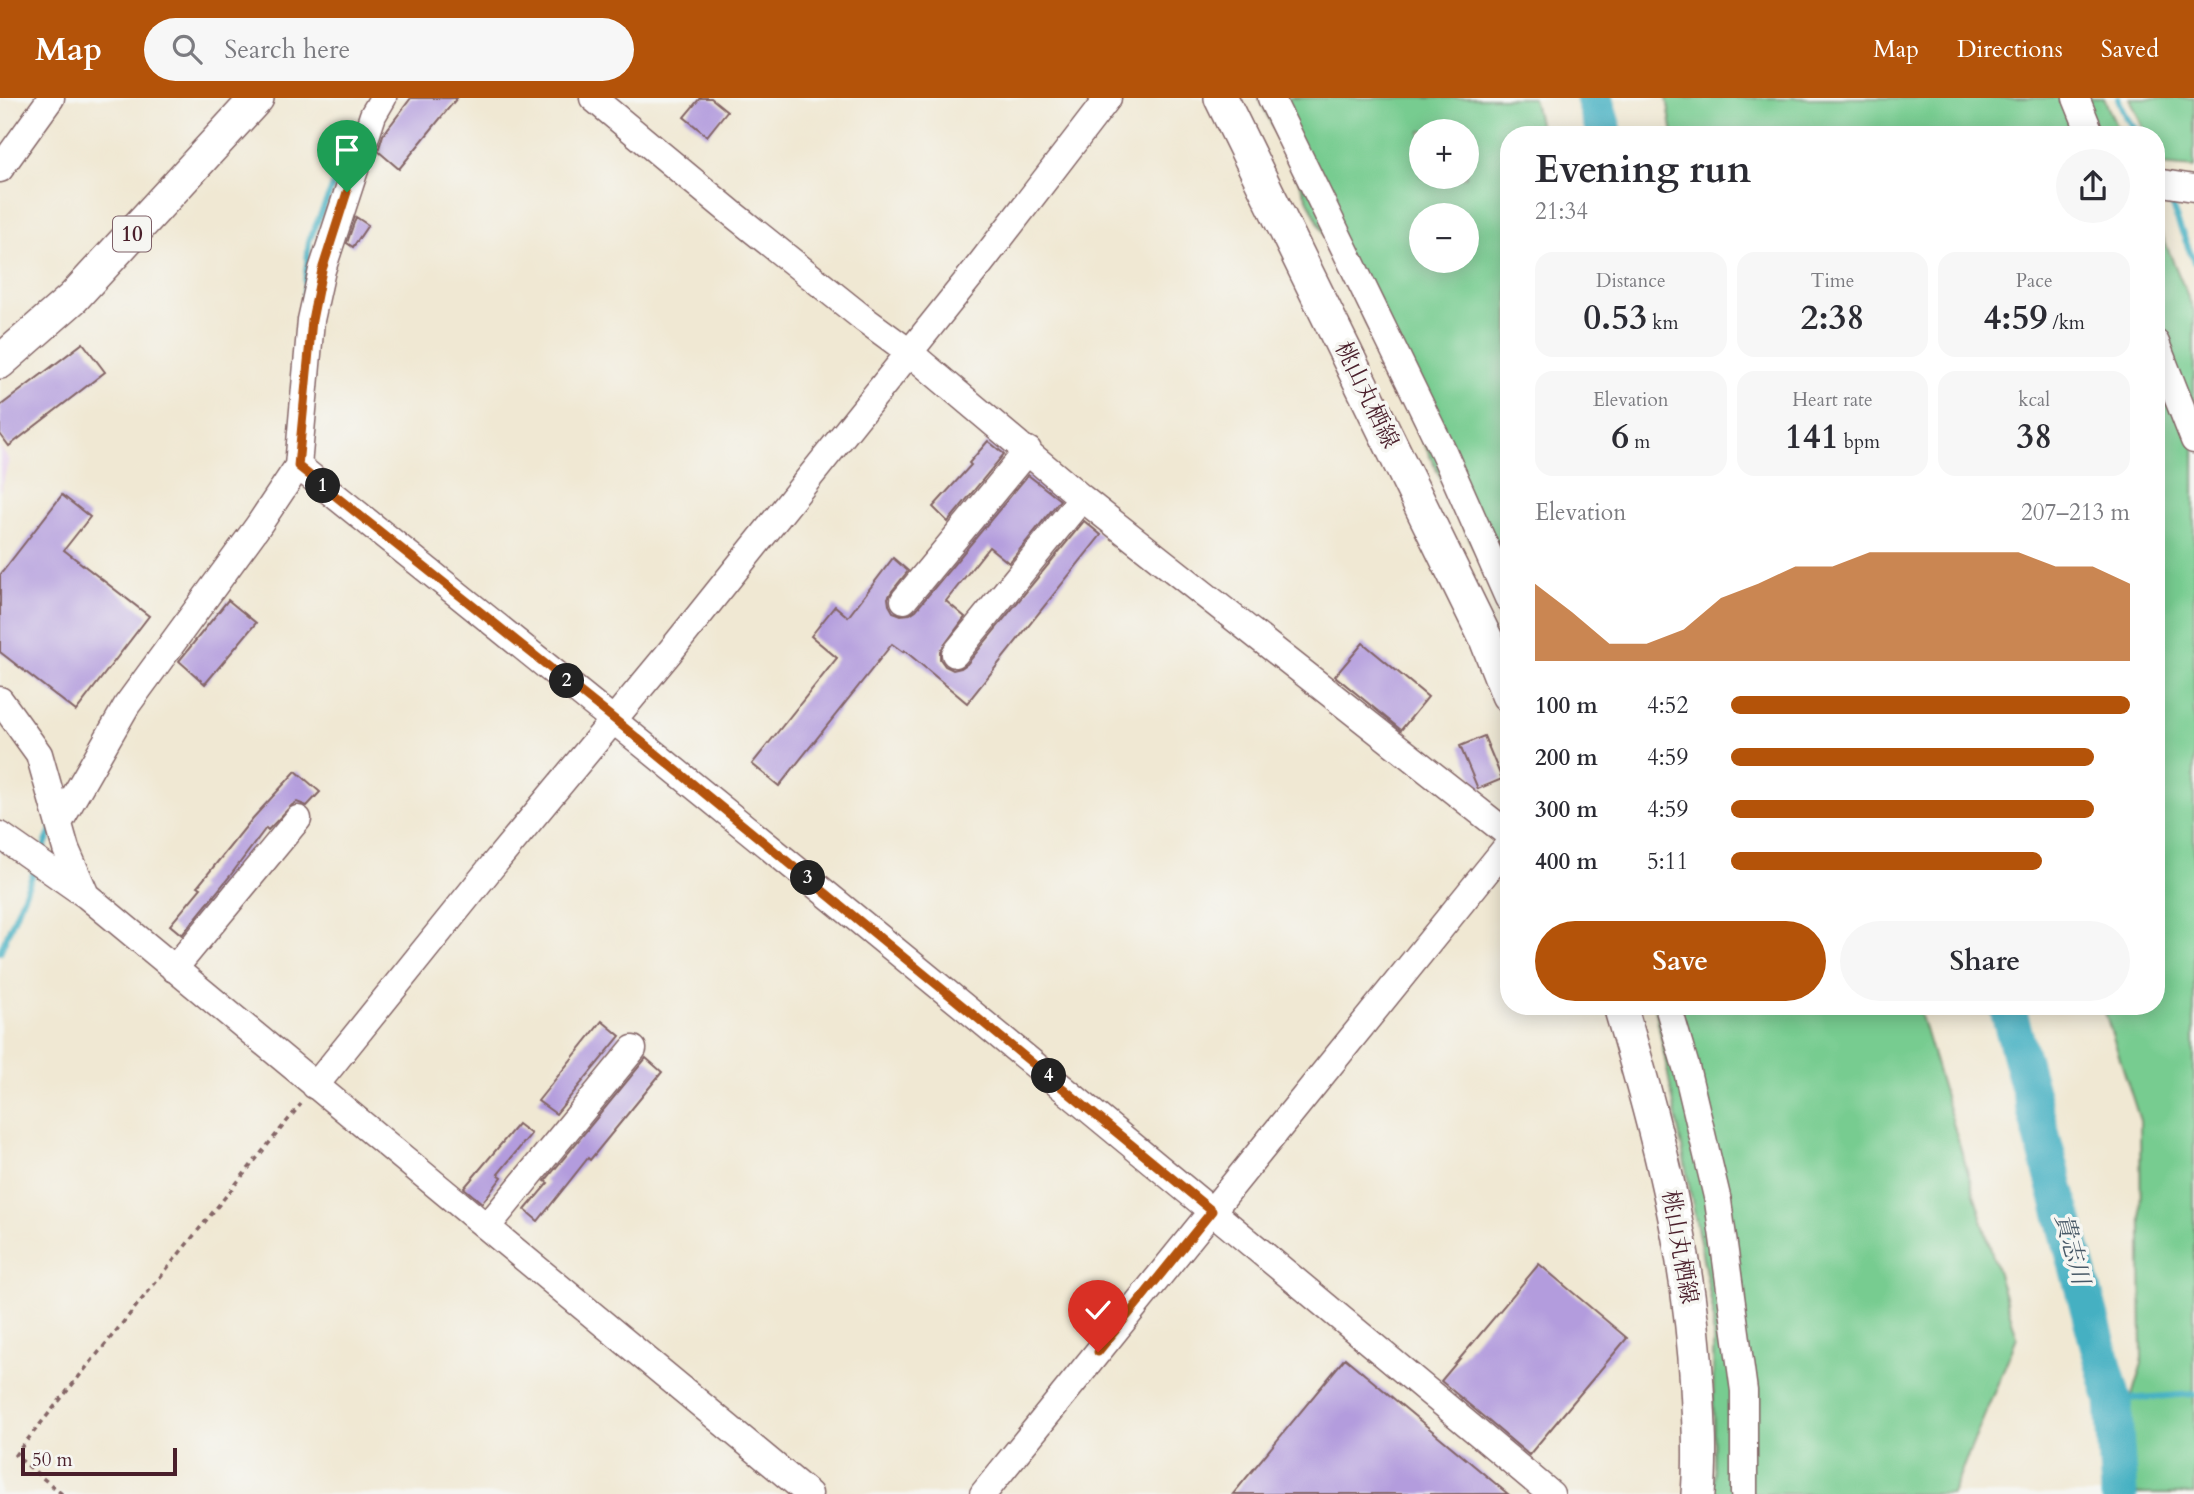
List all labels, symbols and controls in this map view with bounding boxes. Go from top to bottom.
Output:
search box [144,18,634,81]
text: Map [35,27,102,72]
icon: search [168,30,206,68]
text: Search here [224,32,350,67]
text: Map [1873,33,1919,66]
text: Directions [1957,33,2063,66]
text: Saved [2101,33,2159,66]
map controls [1409,119,1479,273]
button: + [1409,119,1479,189]
pin [317,120,377,192]
icon: arrive [328,131,366,169]
text: Evening run [1535,144,1751,196]
button: share [2056,149,2130,223]
text: 21:34 [1535,196,1588,227]
button: − [1409,203,1479,273]
road number: 10 [113,216,151,252]
text: Distance [1596,268,1666,294]
text: Time [1811,268,1854,294]
text: Pace [2016,268,2053,294]
text: 0.53 [1583,294,1647,342]
text: 2:38 [1801,294,1864,342]
text: 4:59 [1983,294,2047,342]
text: km [1647,310,1678,336]
text: /km [2047,310,2085,336]
street label: 桃山丸栖線 [1328,337,1406,453]
text: Elevation [1593,387,1669,413]
text: Heart rate [1792,387,1873,413]
text: kcal [2018,387,2050,413]
text: 6 [1611,413,1629,461]
text: 141 [1785,413,1839,461]
text: 38 [2016,413,2052,461]
text: m [1629,429,1650,455]
text: bpm [1839,429,1880,455]
pin: 1 [306,468,340,504]
text: 1 [318,472,327,498]
text: Elevation [1535,497,1626,528]
text: 207–213 m [2021,497,2130,528]
pin: 2 [550,664,584,698]
text: 2 [562,667,571,693]
text: 100 m [1535,690,1598,721]
text: 4:52 [1647,690,1688,721]
text: 200 m [1535,742,1598,773]
text: 4:59 [1647,742,1688,773]
text: 300 m [1535,794,1598,825]
text: 4:59 [1647,794,1688,825]
text: 400 m [1535,846,1598,877]
text: 5:11 [1647,846,1688,877]
pin: 3 [790,860,826,896]
text: 3 [803,864,812,890]
button: Save [1535,921,1826,1001]
button: Share [1840,921,2130,1001]
pin: 4 [1032,1058,1066,1094]
text: 4 [1044,1062,1053,1088]
street label: 桃山丸栖線 [1655,1188,1705,1306]
water label: 貴志川 [2047,1210,2098,1291]
pin [1068,1280,1128,1352]
icon: check [1079,1291,1117,1329]
scale bar [21,1445,177,1477]
text: 50 m [32,1447,73,1473]

